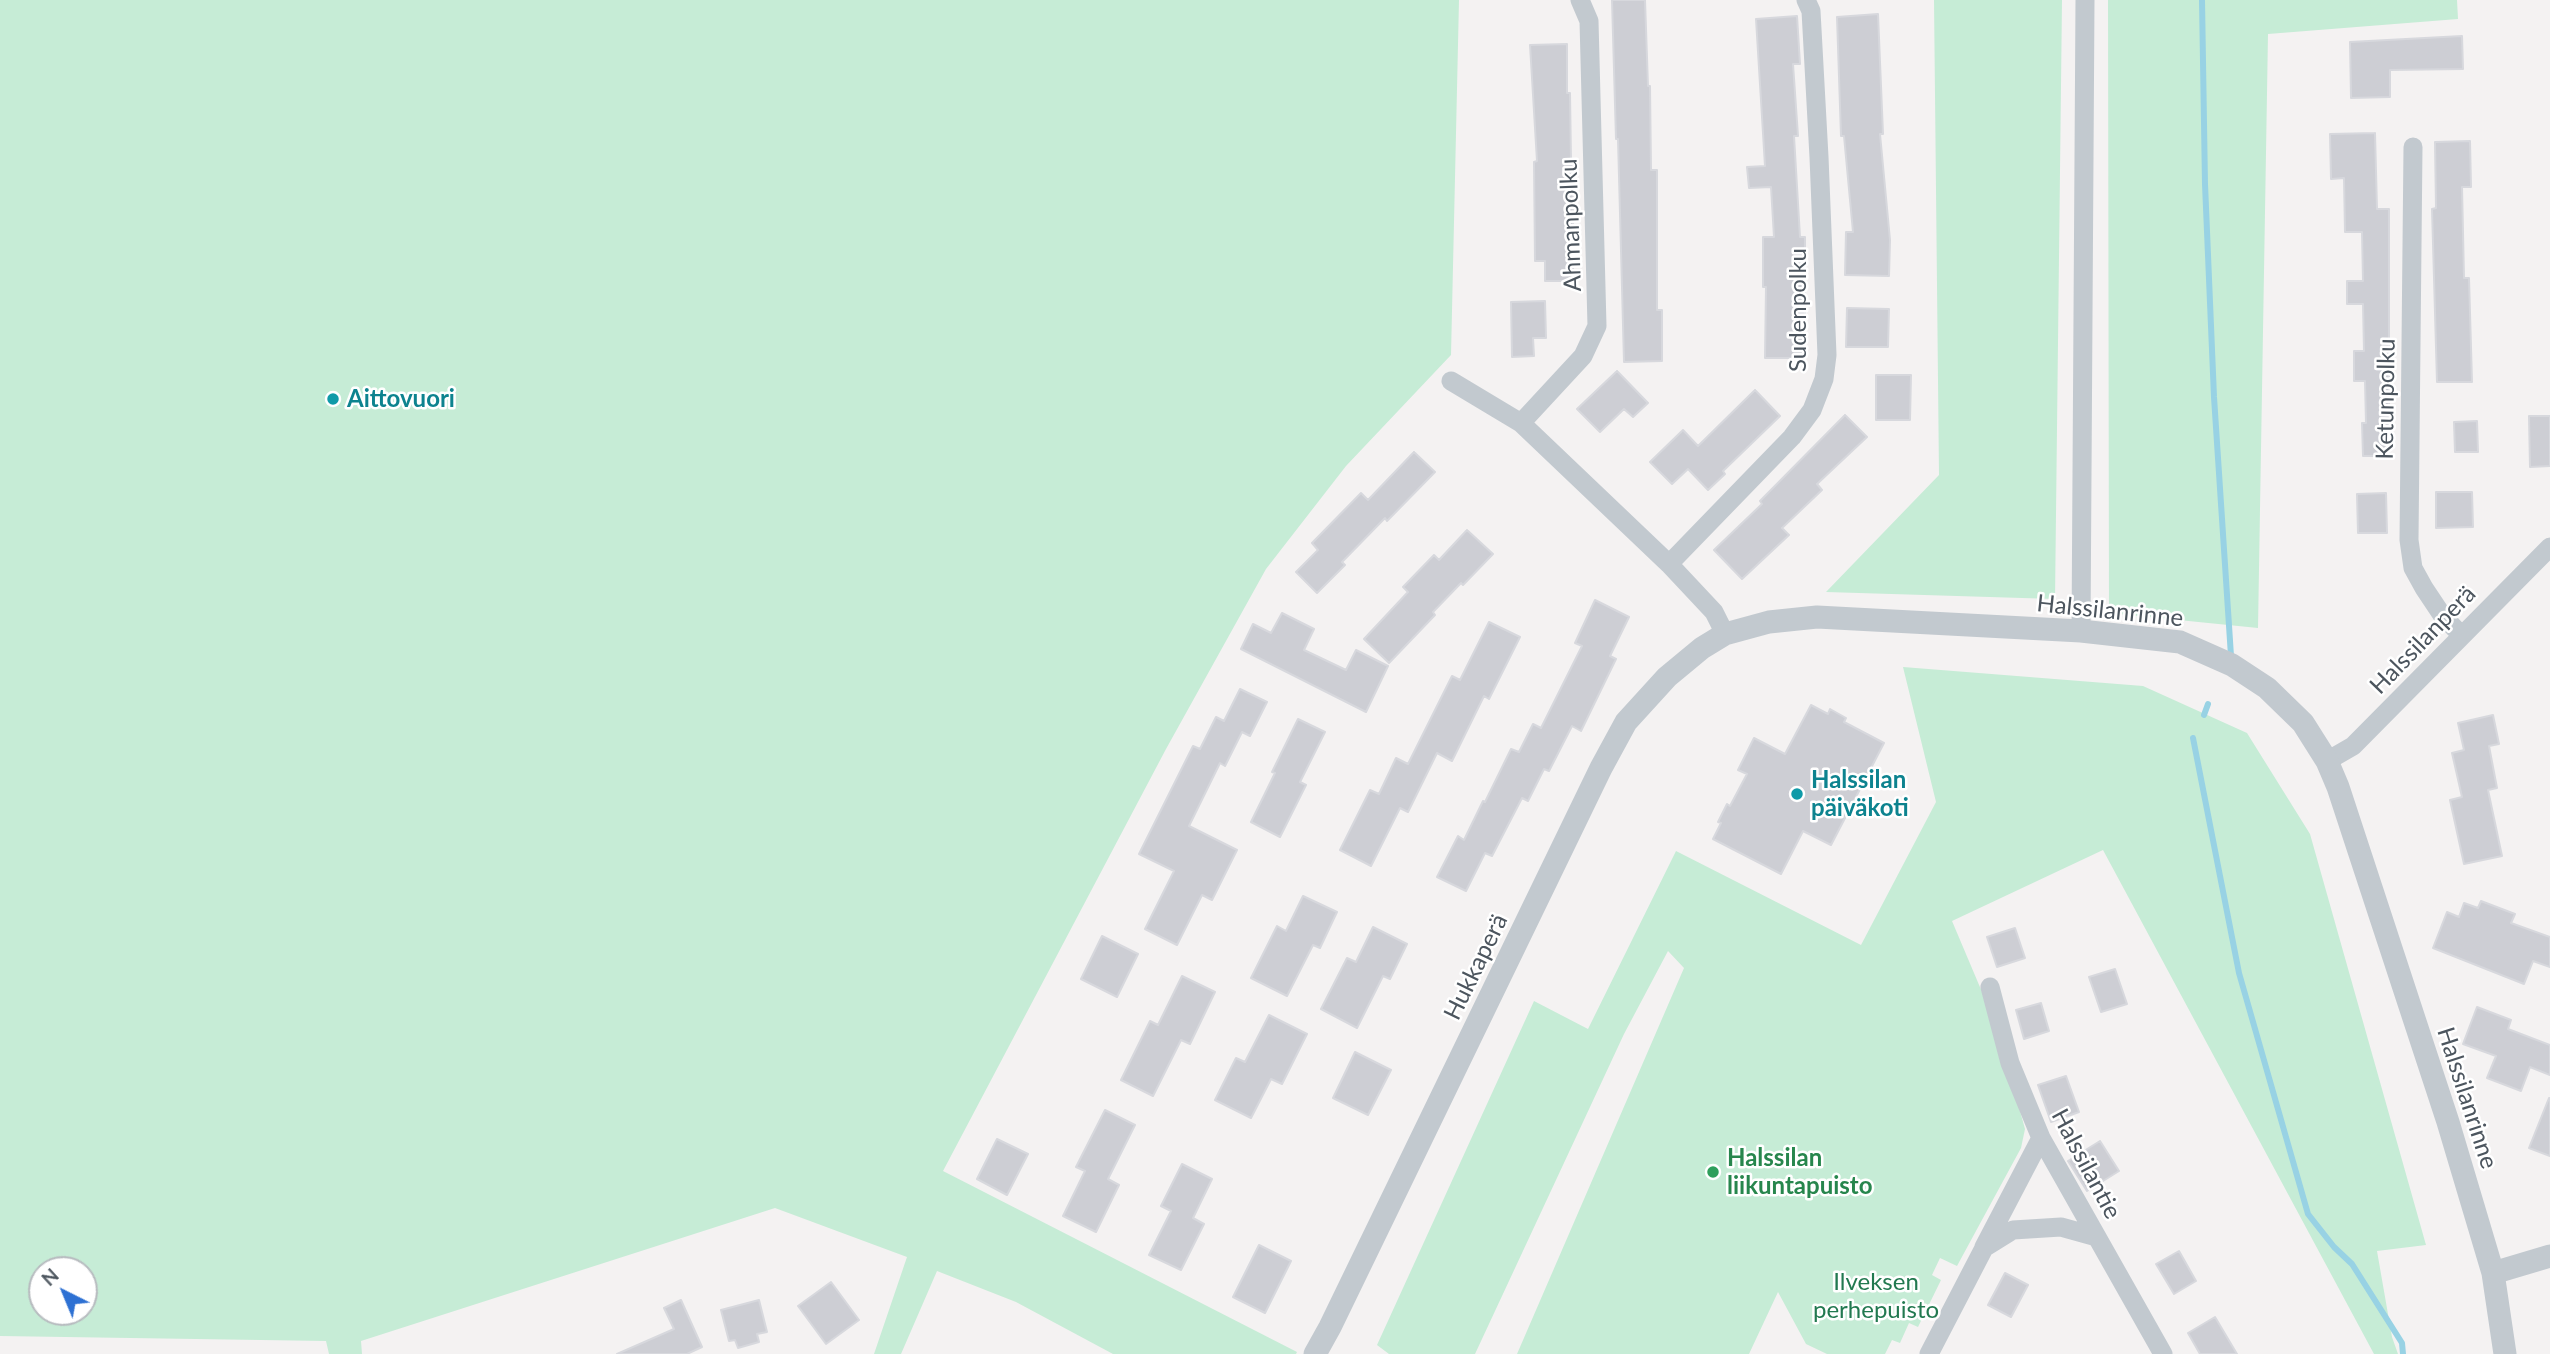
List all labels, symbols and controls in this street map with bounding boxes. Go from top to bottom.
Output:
street label: Ahmanpolku [1554,158,1588,292]
street label: Sudenpolku [1784,248,1812,372]
street label: Ketunpolku [2371,338,2401,460]
place label: Aittovuori [347,385,455,413]
marker: Aittovuori [325,391,341,407]
street label: Halssilanperä [2364,580,2482,700]
street label: Halssilanrinne [2035,589,2185,633]
place label: Halssilan päiväkoti [1811,766,1909,822]
marker: Halssilan päiväkoti [1789,786,1805,802]
street label: Hukkaperä [1438,909,1514,1025]
street label: Halssilanrinne [2431,1024,2503,1172]
street label: Halssilantie [2045,1104,2127,1224]
place label: Halssilan liikuntapuisto [1727,1144,1872,1200]
marker: Halssilan liikuntapuisto [1705,1164,1721,1180]
north arrow [28,1256,98,1326]
text: N [36,1263,63,1290]
park label: Ilveksen perhepuisto [1813,1268,1939,1324]

